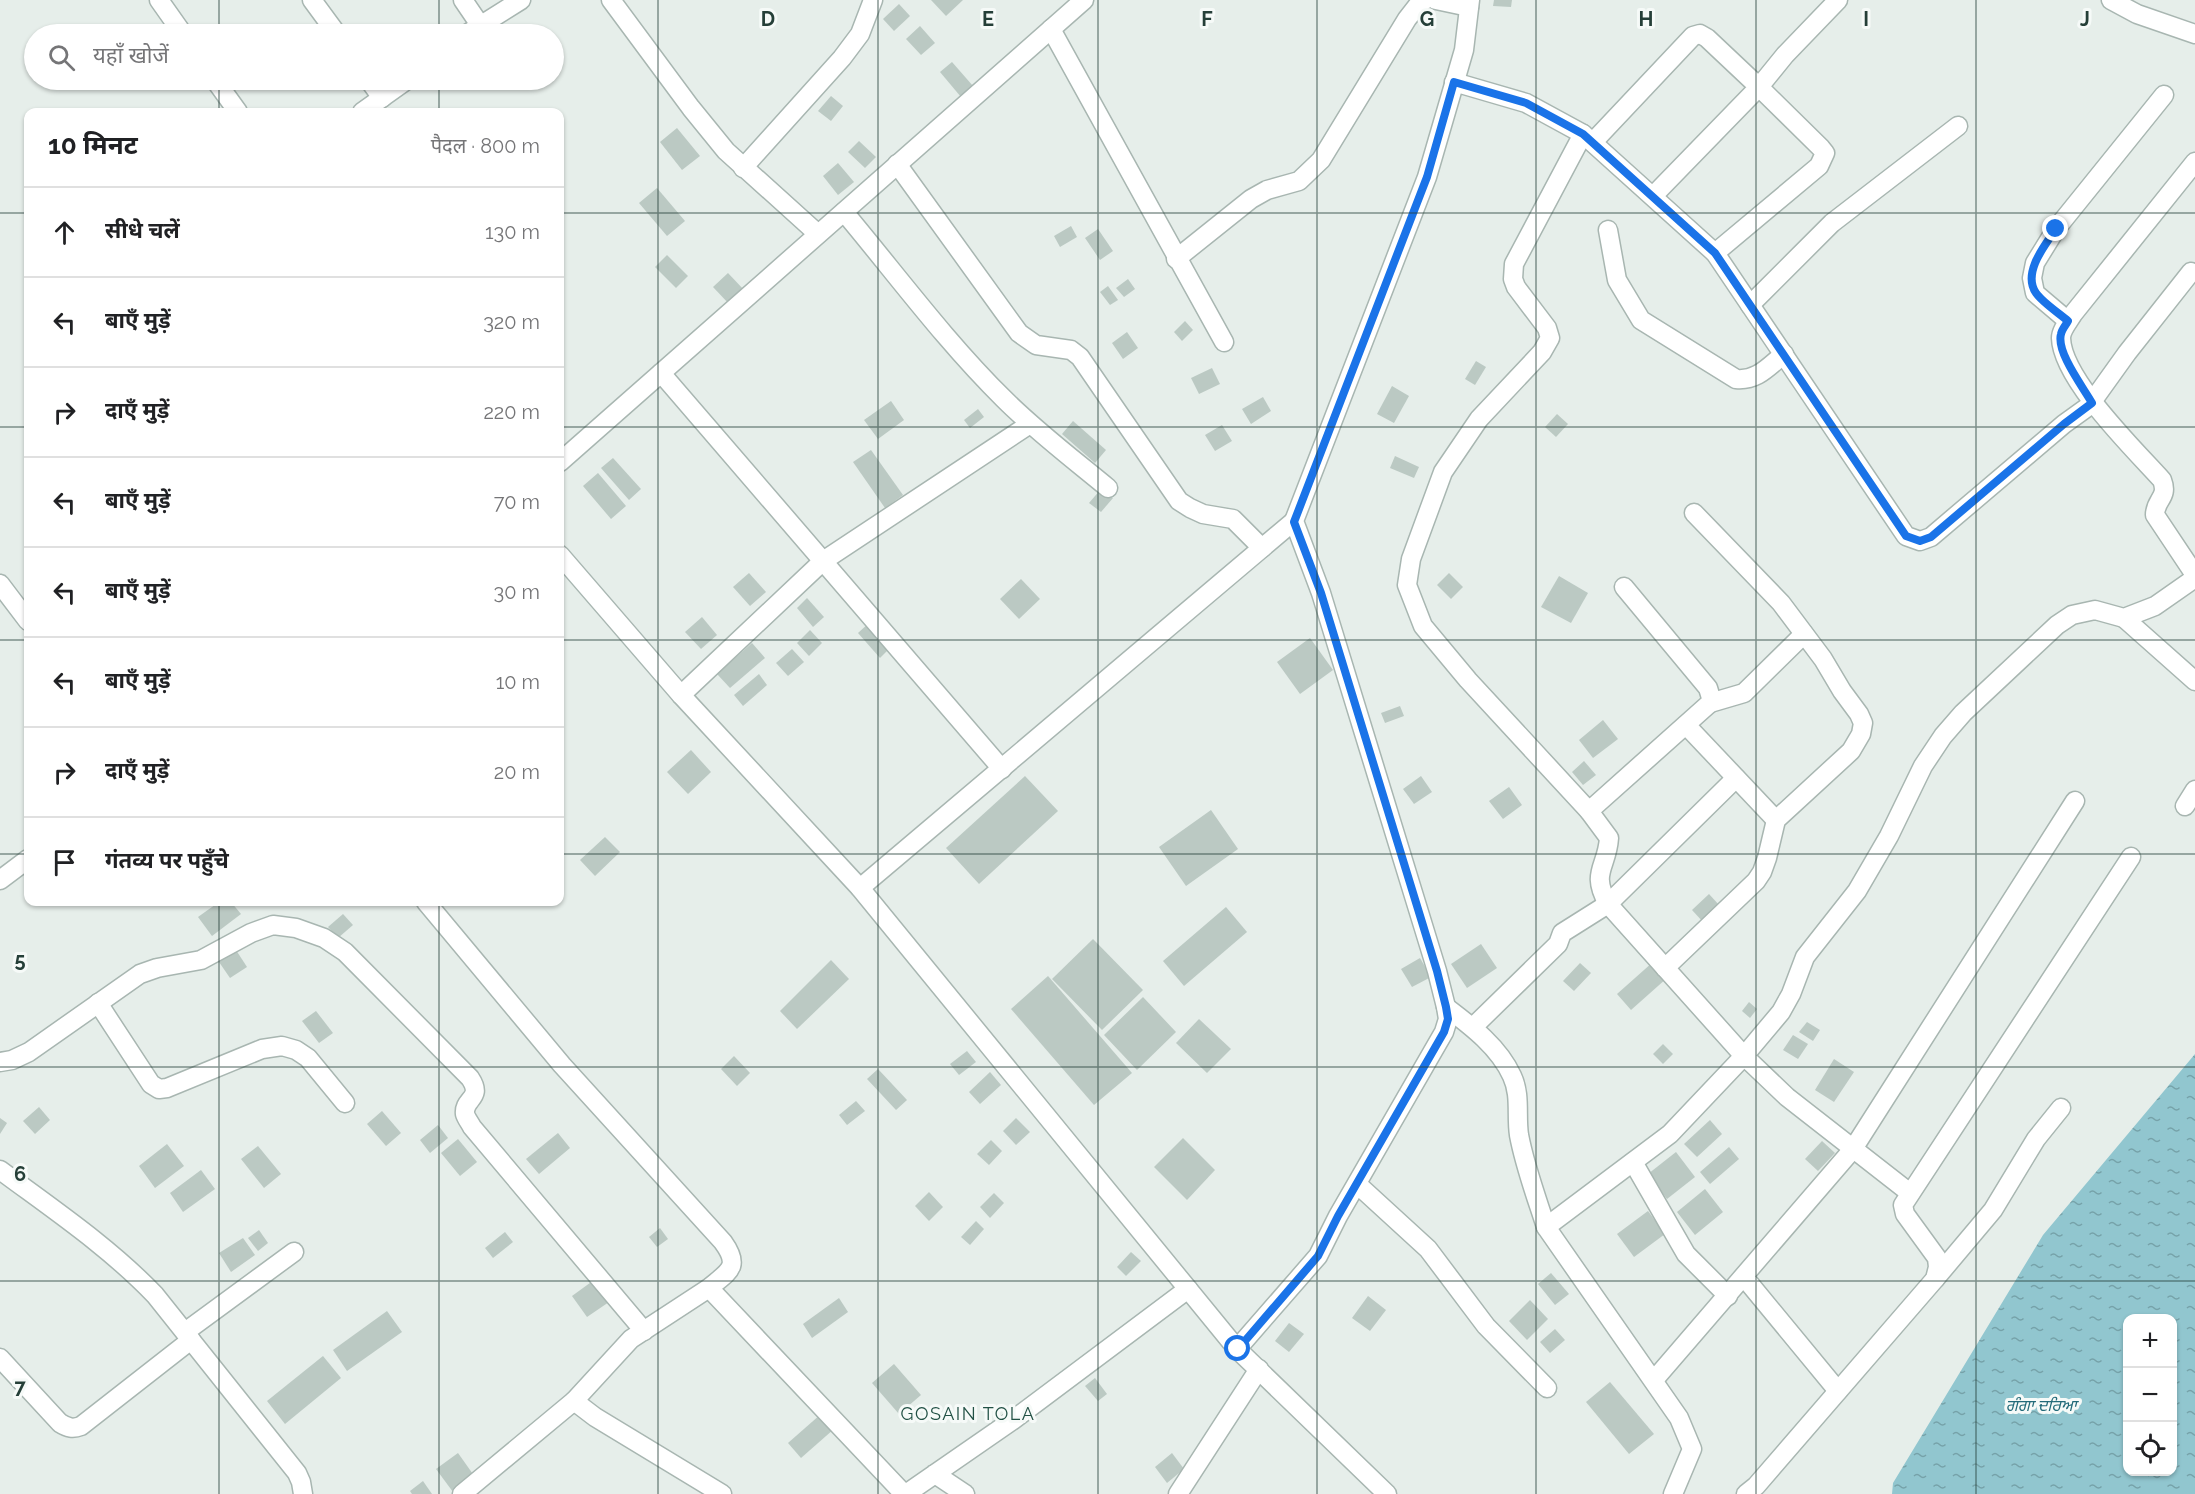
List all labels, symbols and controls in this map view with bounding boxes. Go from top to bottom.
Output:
text: D [761,7,775,31]
text: E [982,7,994,31]
text: F [1201,7,1213,31]
text: G [1420,7,1434,31]
text: H [1639,7,1653,31]
text: I [1863,7,1869,31]
text: J [2080,7,2090,31]
search box [24,24,564,90]
icon: search [45,41,78,74]
text: यहाँ खोजें [93,42,169,68]
text: 10 मिनट [48,130,138,160]
text: पैदल · 800 m [431,134,540,158]
route end [2042,215,2068,241]
icon: ahead [48,216,81,249]
text: सीधे चलें [105,217,180,243]
text: 130 m [485,220,540,244]
icon: left [48,306,81,339]
text: बाएँ मुड़ें [105,307,171,333]
text: 320 m [483,310,540,334]
icon: right [48,396,81,429]
text: दाएँ मुड़ें [105,397,169,423]
text: 220 m [483,400,540,424]
icon: left [48,486,81,519]
text: बाएँ मुड़ें [105,487,171,513]
text: 70 m [494,490,540,514]
icon: left [48,576,81,609]
text: बाएँ मुड़ें [105,577,171,603]
text: 30 m [494,580,540,604]
icon: left [48,666,81,699]
text: बाएँ मुड़ें [105,667,171,693]
text: 10 m [496,670,540,694]
icon: right [48,756,81,789]
text: दाएँ मुड़ें [105,757,169,783]
text: 20 m [494,760,540,784]
icon: arrive [48,846,81,879]
text: गंतव्य पर पहुँचे [105,847,229,873]
text: 5 [14,948,26,972]
text: 6 [14,1162,26,1186]
map controls [2123,1314,2177,1476]
button: + [2123,1314,2177,1368]
route start [1224,1335,1250,1361]
button: − [2123,1368,2177,1422]
text: 7 [14,1375,26,1399]
water label: ਗੰਗਾ ਦਰਿਆ [2006,1396,2080,1415]
district label: GOSAIN TOLA [901,1403,1035,1424]
button: locate [2123,1422,2177,1476]

